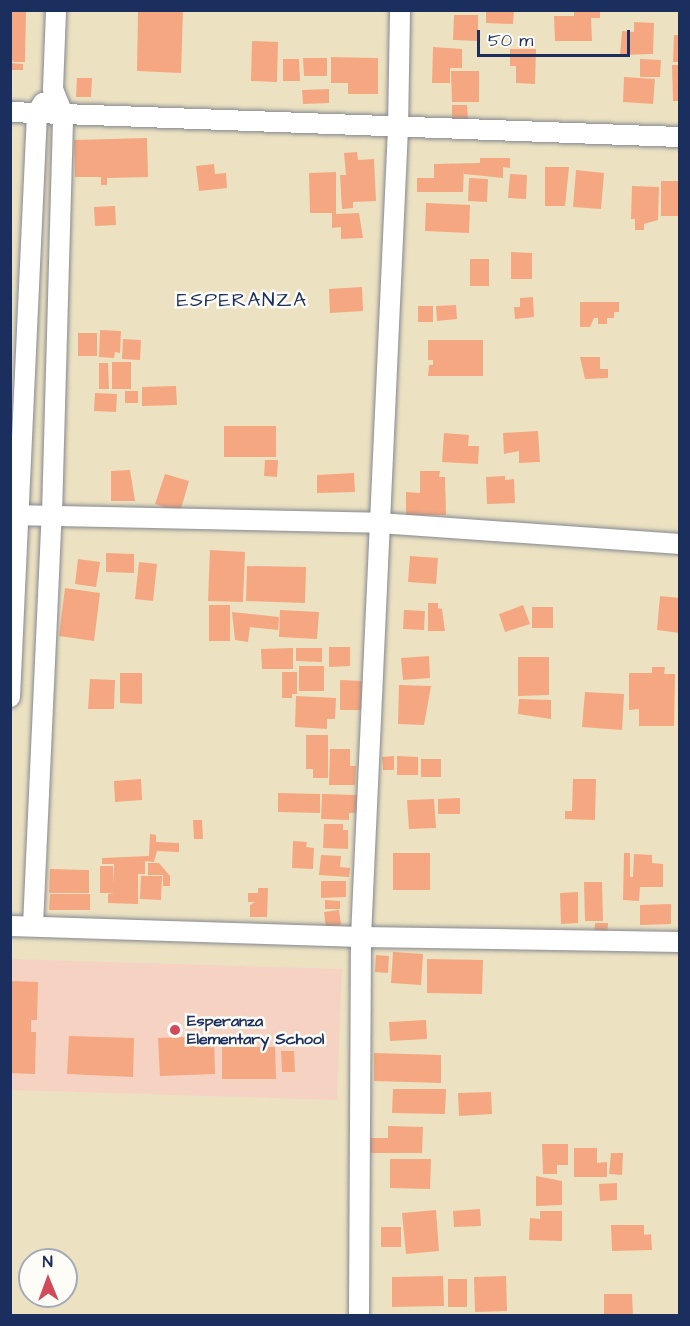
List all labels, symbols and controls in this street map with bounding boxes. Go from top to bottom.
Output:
scale bar [480,18,633,56]
text: 50 m [488,28,533,53]
district label: ESPERANZA [177,288,307,312]
place label: Esperanza Elementary School [187,1011,324,1049]
marker: Esperanza Elementary School [168,1023,182,1037]
north arrow [18,1248,78,1308]
text: N [43,1251,53,1273]

